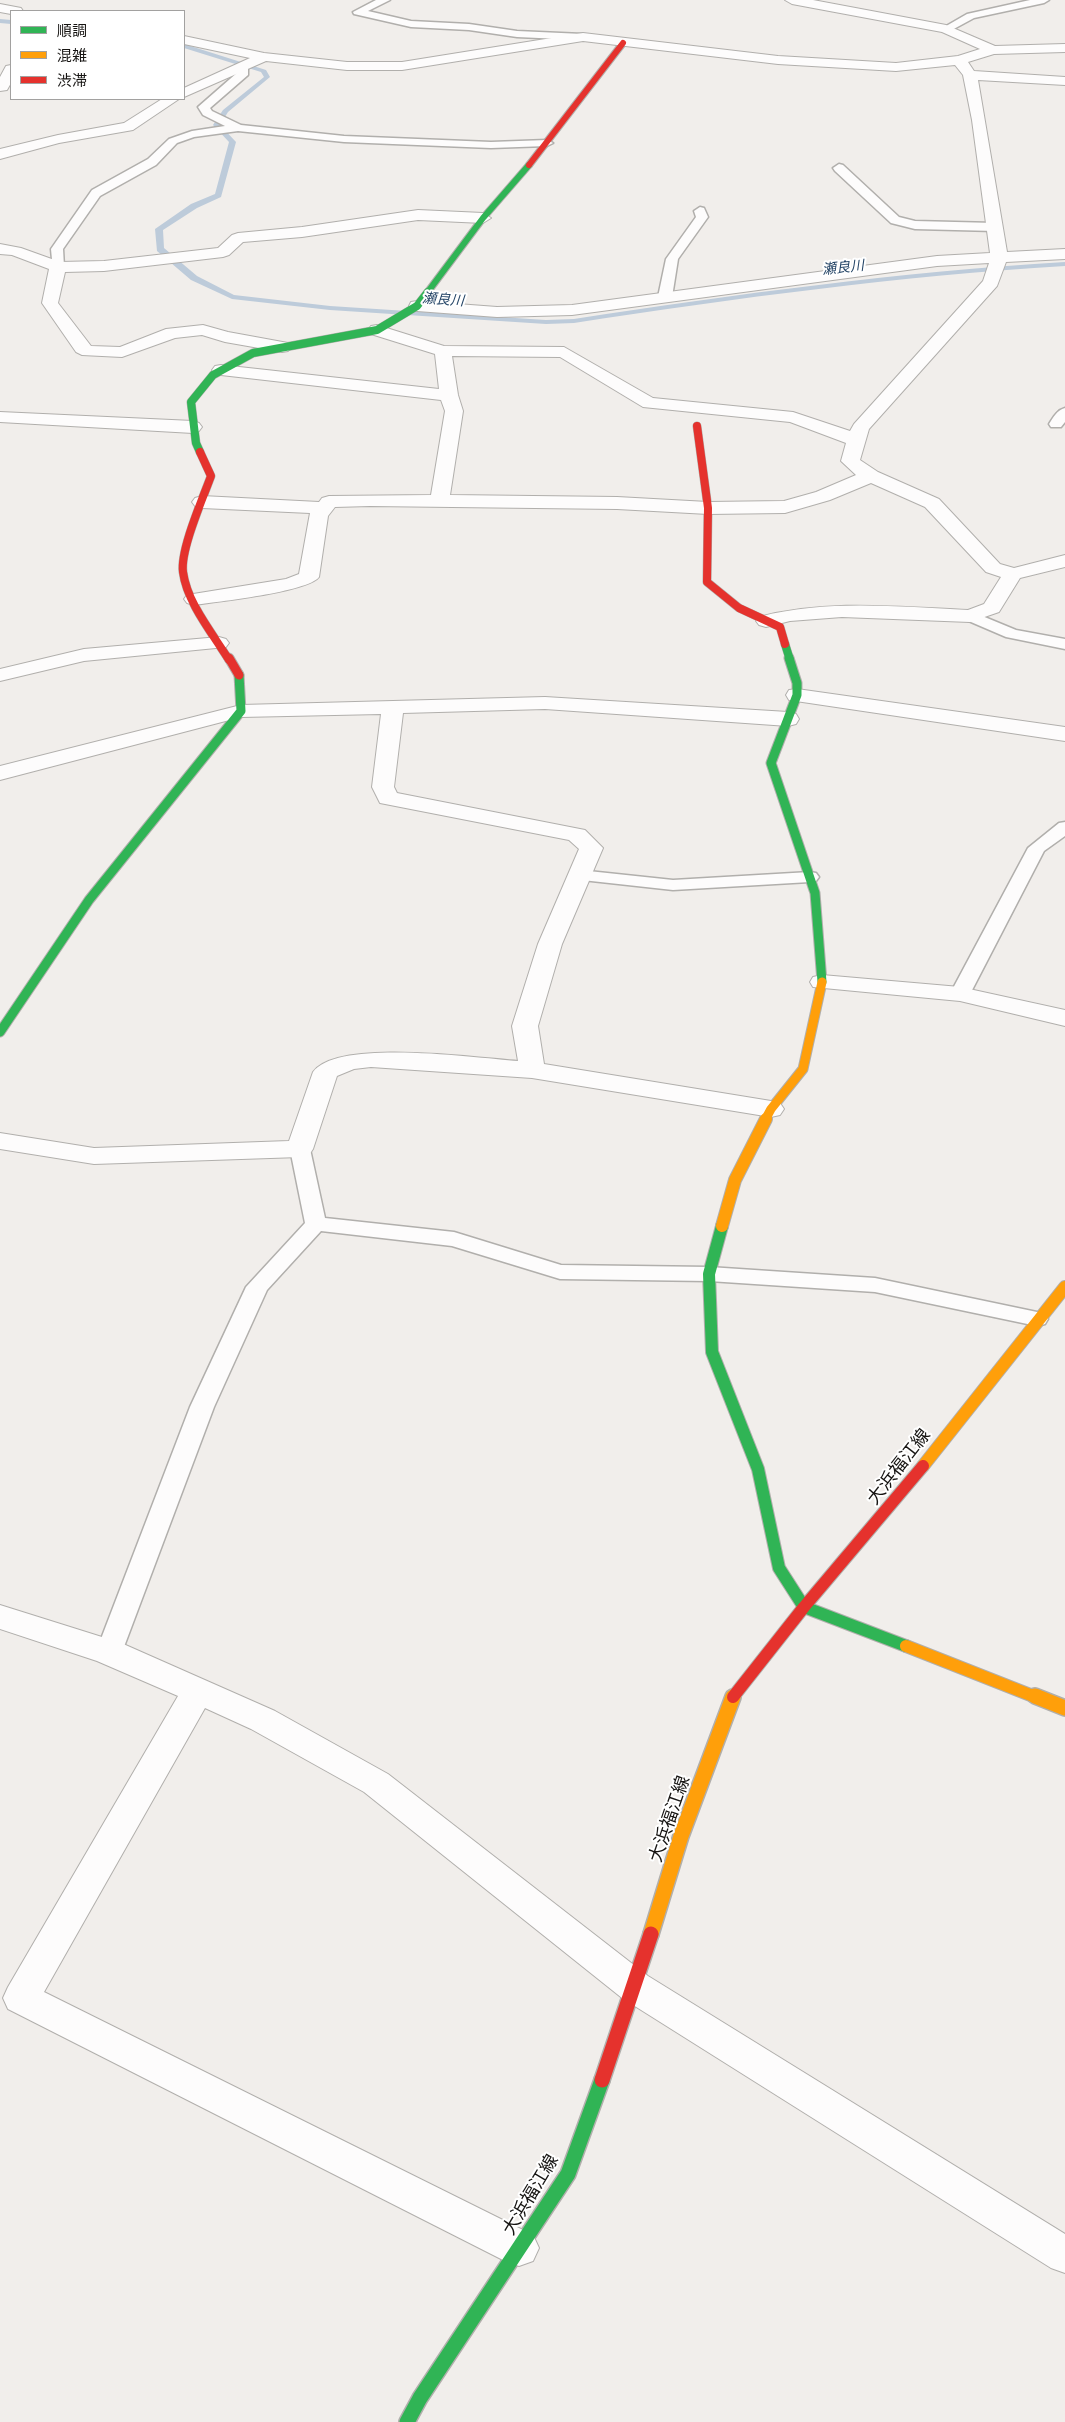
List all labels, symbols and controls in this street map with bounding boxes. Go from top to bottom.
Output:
legend [10,10,185,100]
text: 順調 [57,22,87,40]
text: 混雑 [57,47,87,65]
text: 渋滞 [57,72,87,90]
water label: 瀬良川 [821,257,865,279]
water label: 瀬良川 [421,290,465,310]
street label: 大浜福江線 [863,1425,935,1509]
street label: 大浜福江線 [645,1773,695,1865]
street label: 大浜福江線 [499,2151,563,2239]

